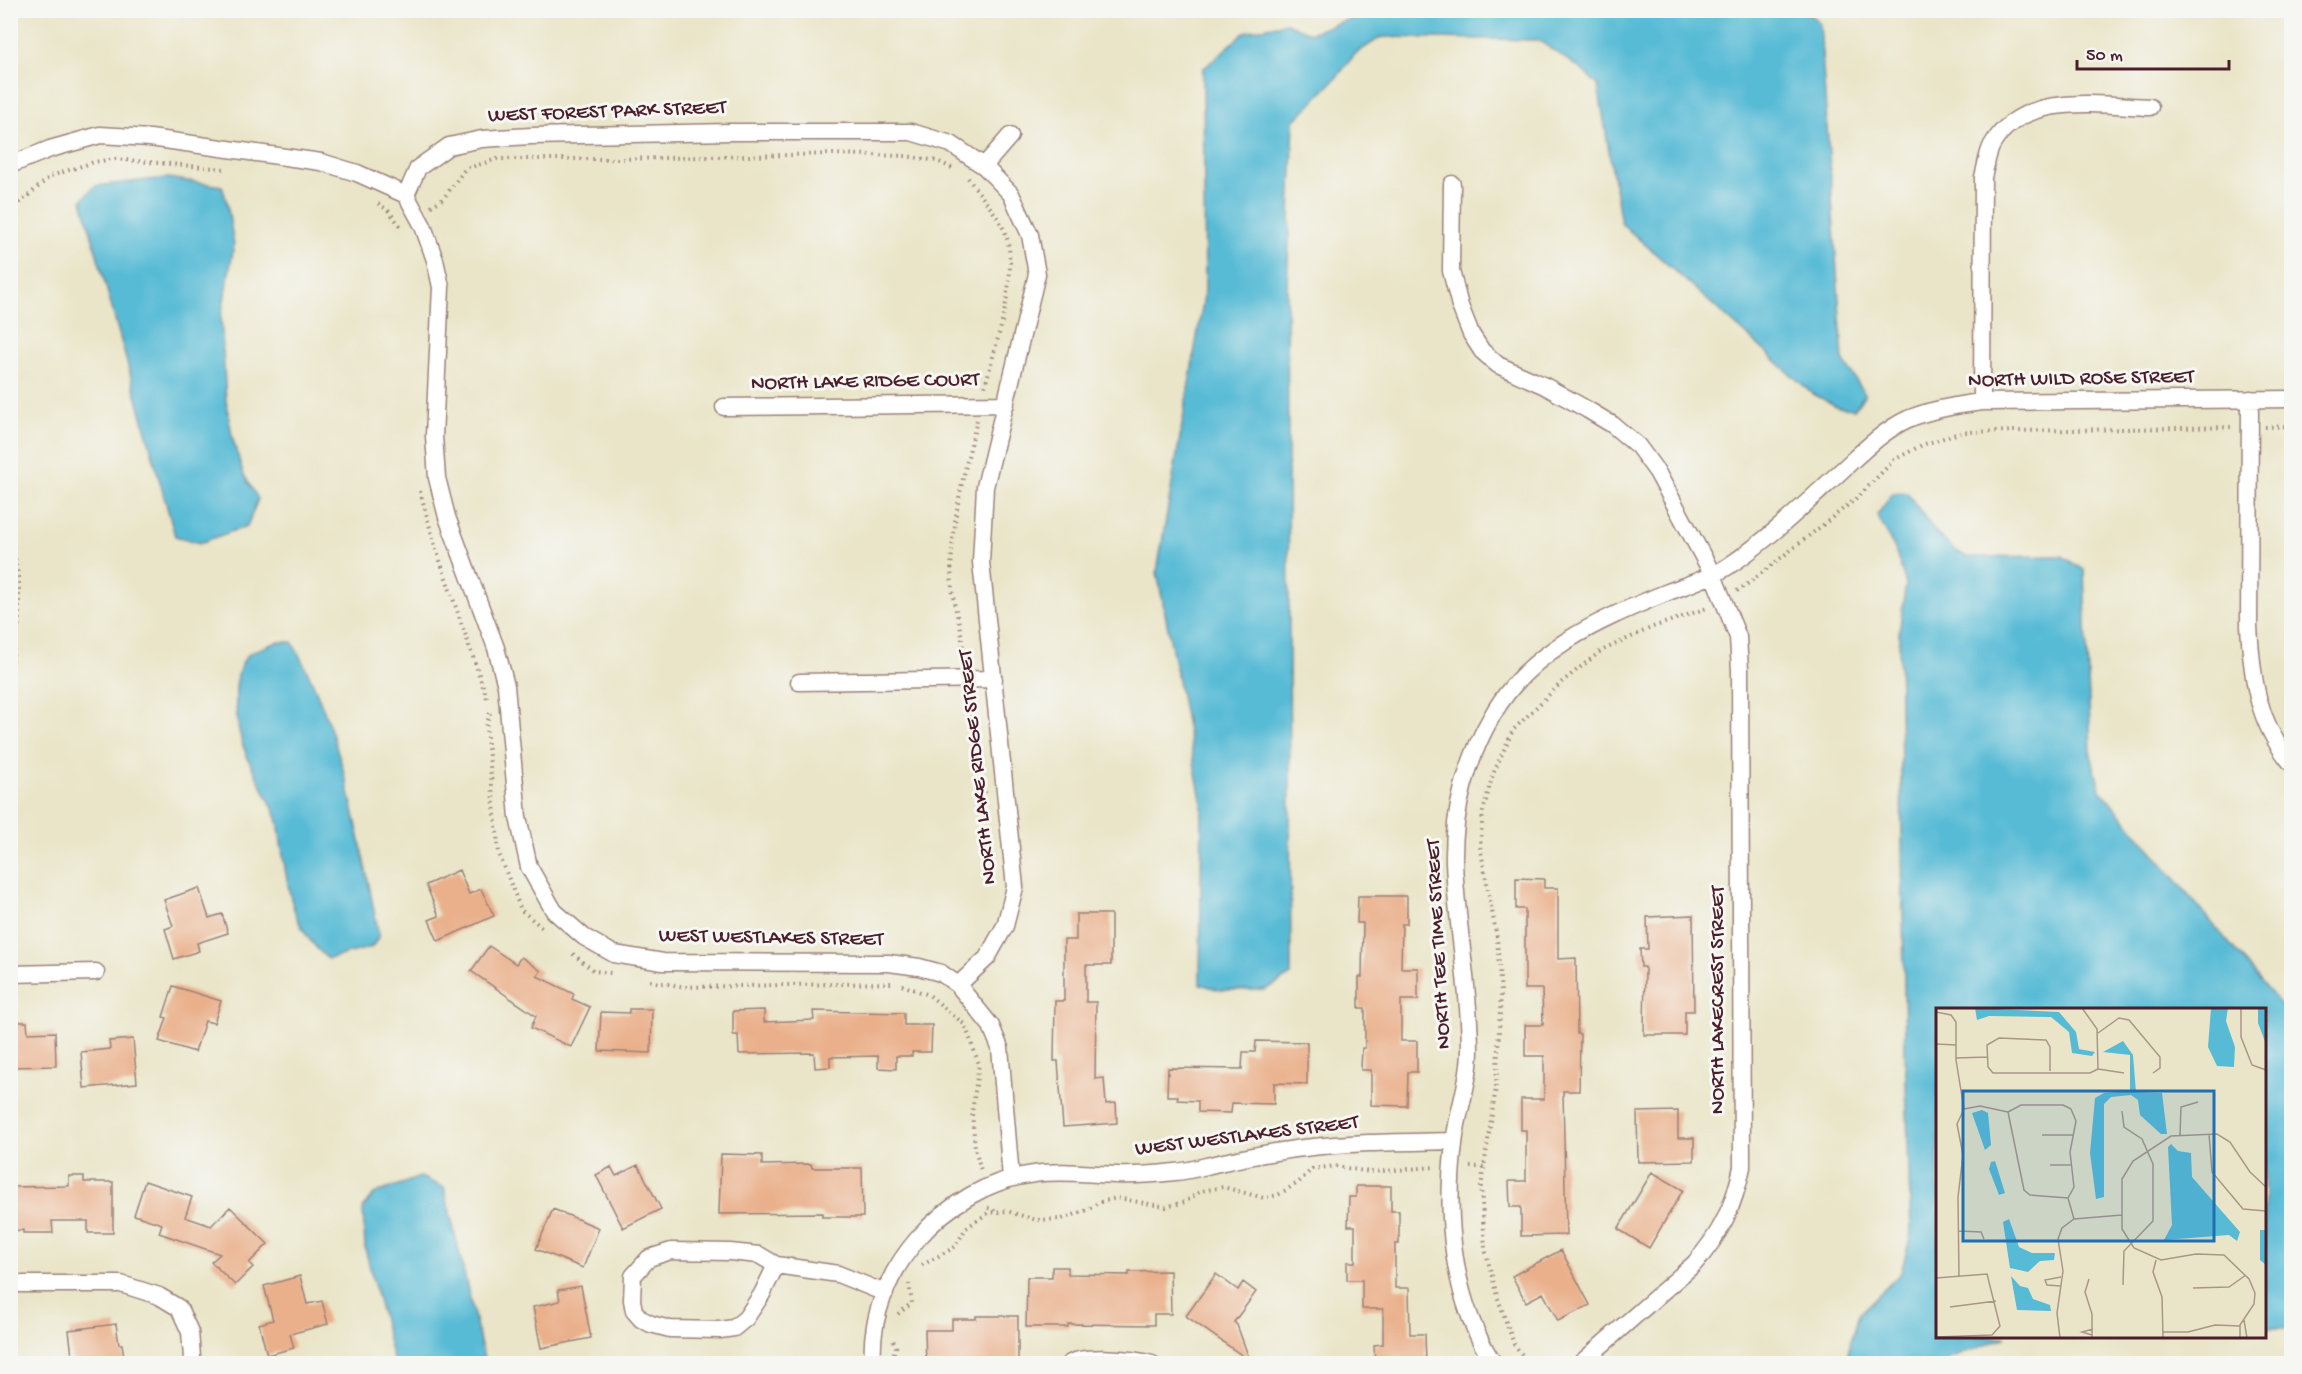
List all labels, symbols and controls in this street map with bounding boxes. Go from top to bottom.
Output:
scale bar [2077,33,2228,71]
text: 50 m [2086,46,2123,67]
street label: WEST FOREST PARK STREET [487,96,728,130]
street label: NORTH WILD ROSE STREET [1968,366,2195,394]
street label: NORTH LAKE RIDGE COURT [751,368,980,397]
street label: NORTH LAKE RIDGE STREET [954,647,1004,886]
street label: NORTH TEE TIME STREET [1422,837,1458,1050]
street label: NORTH LAKECREST STREET [1707,885,1732,1114]
street label: WEST WESTLAKES STREET [658,925,885,953]
inset map [1936,1008,2266,1338]
street label: WEST WESTLAKES STREET [1134,1111,1361,1163]

